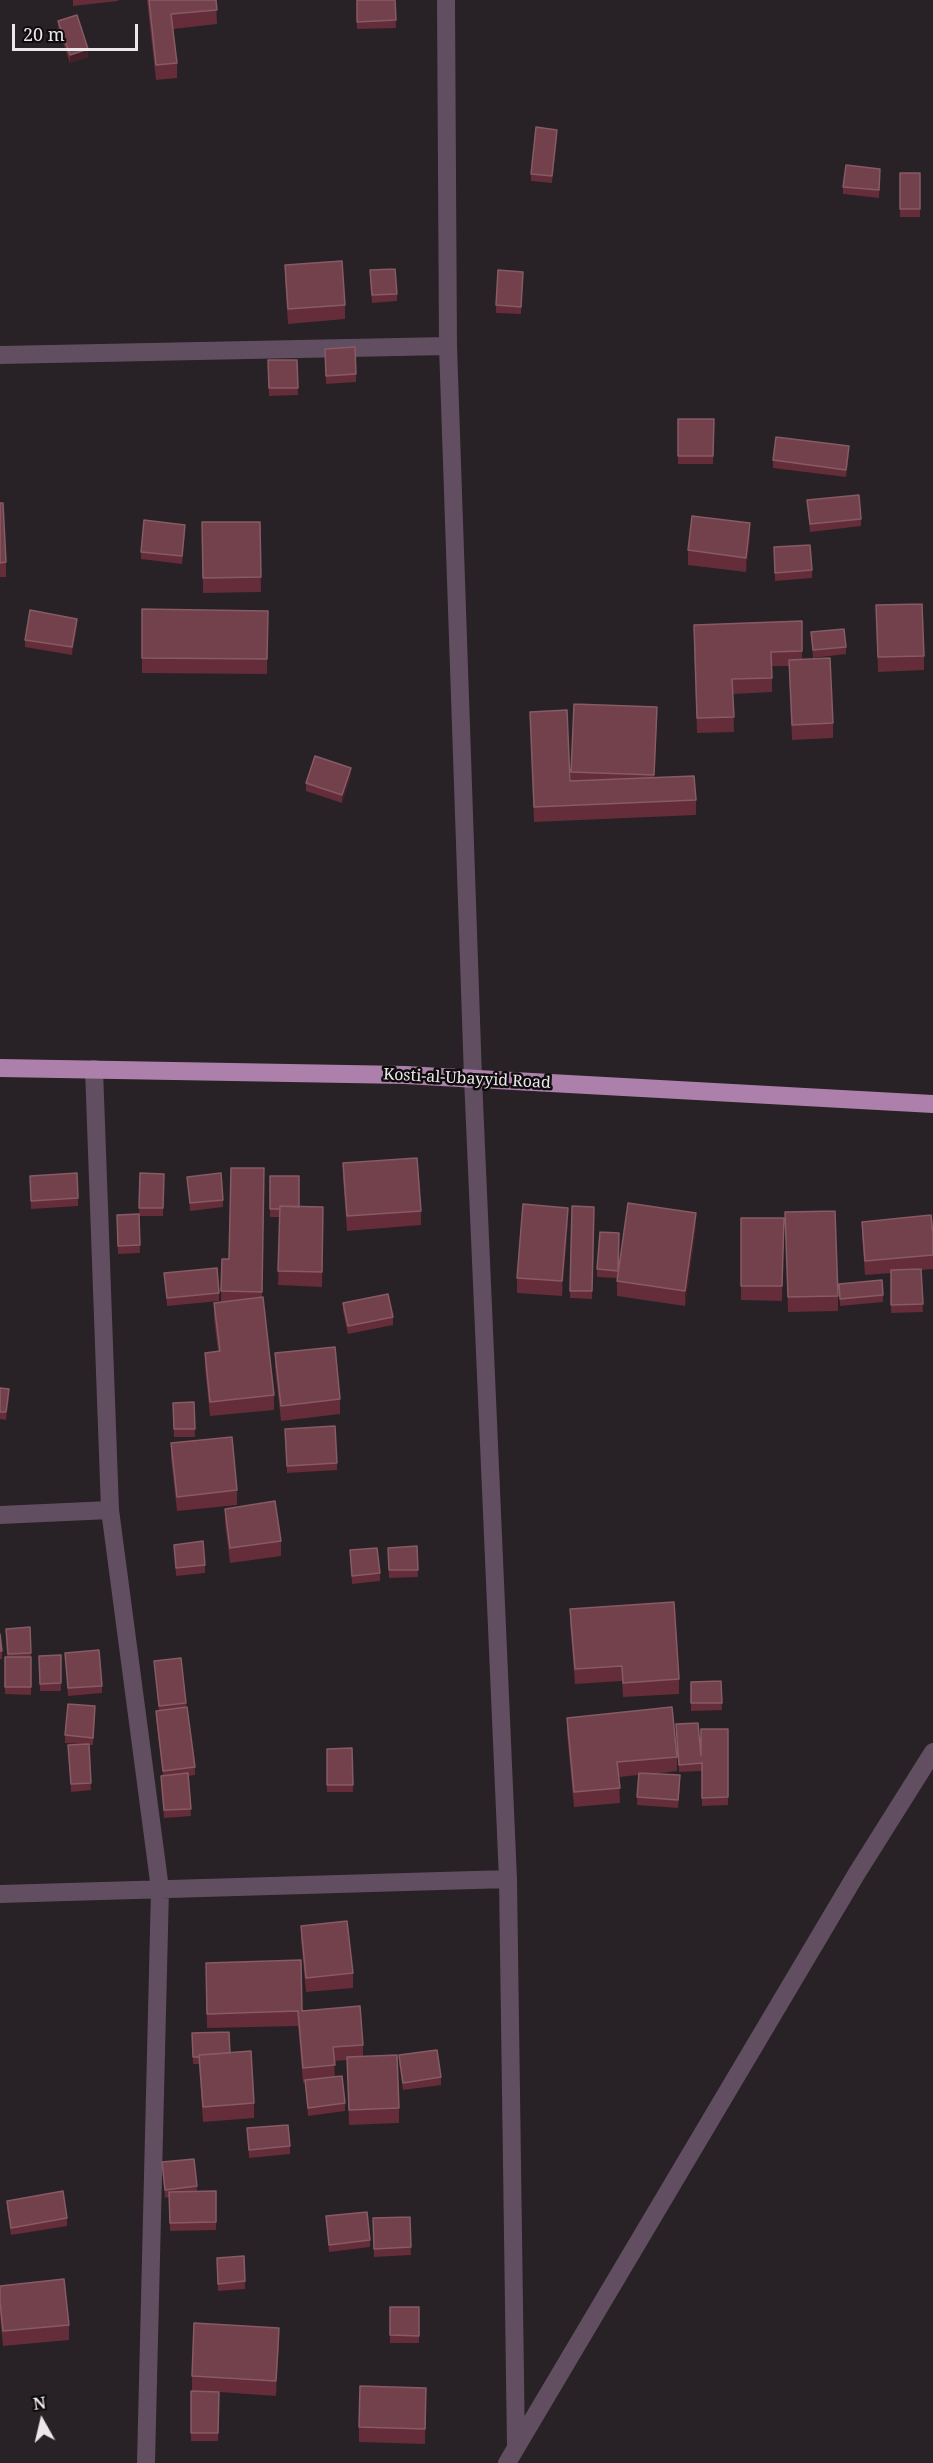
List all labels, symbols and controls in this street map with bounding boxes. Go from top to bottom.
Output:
scale bar [15,12,141,50]
text: 20 m [23,22,65,46]
street label: Kosti-al-Ubayyid Road [383,1065,551,1093]
north arrow [12,2391,72,2451]
text: N [32,2391,47,2415]

